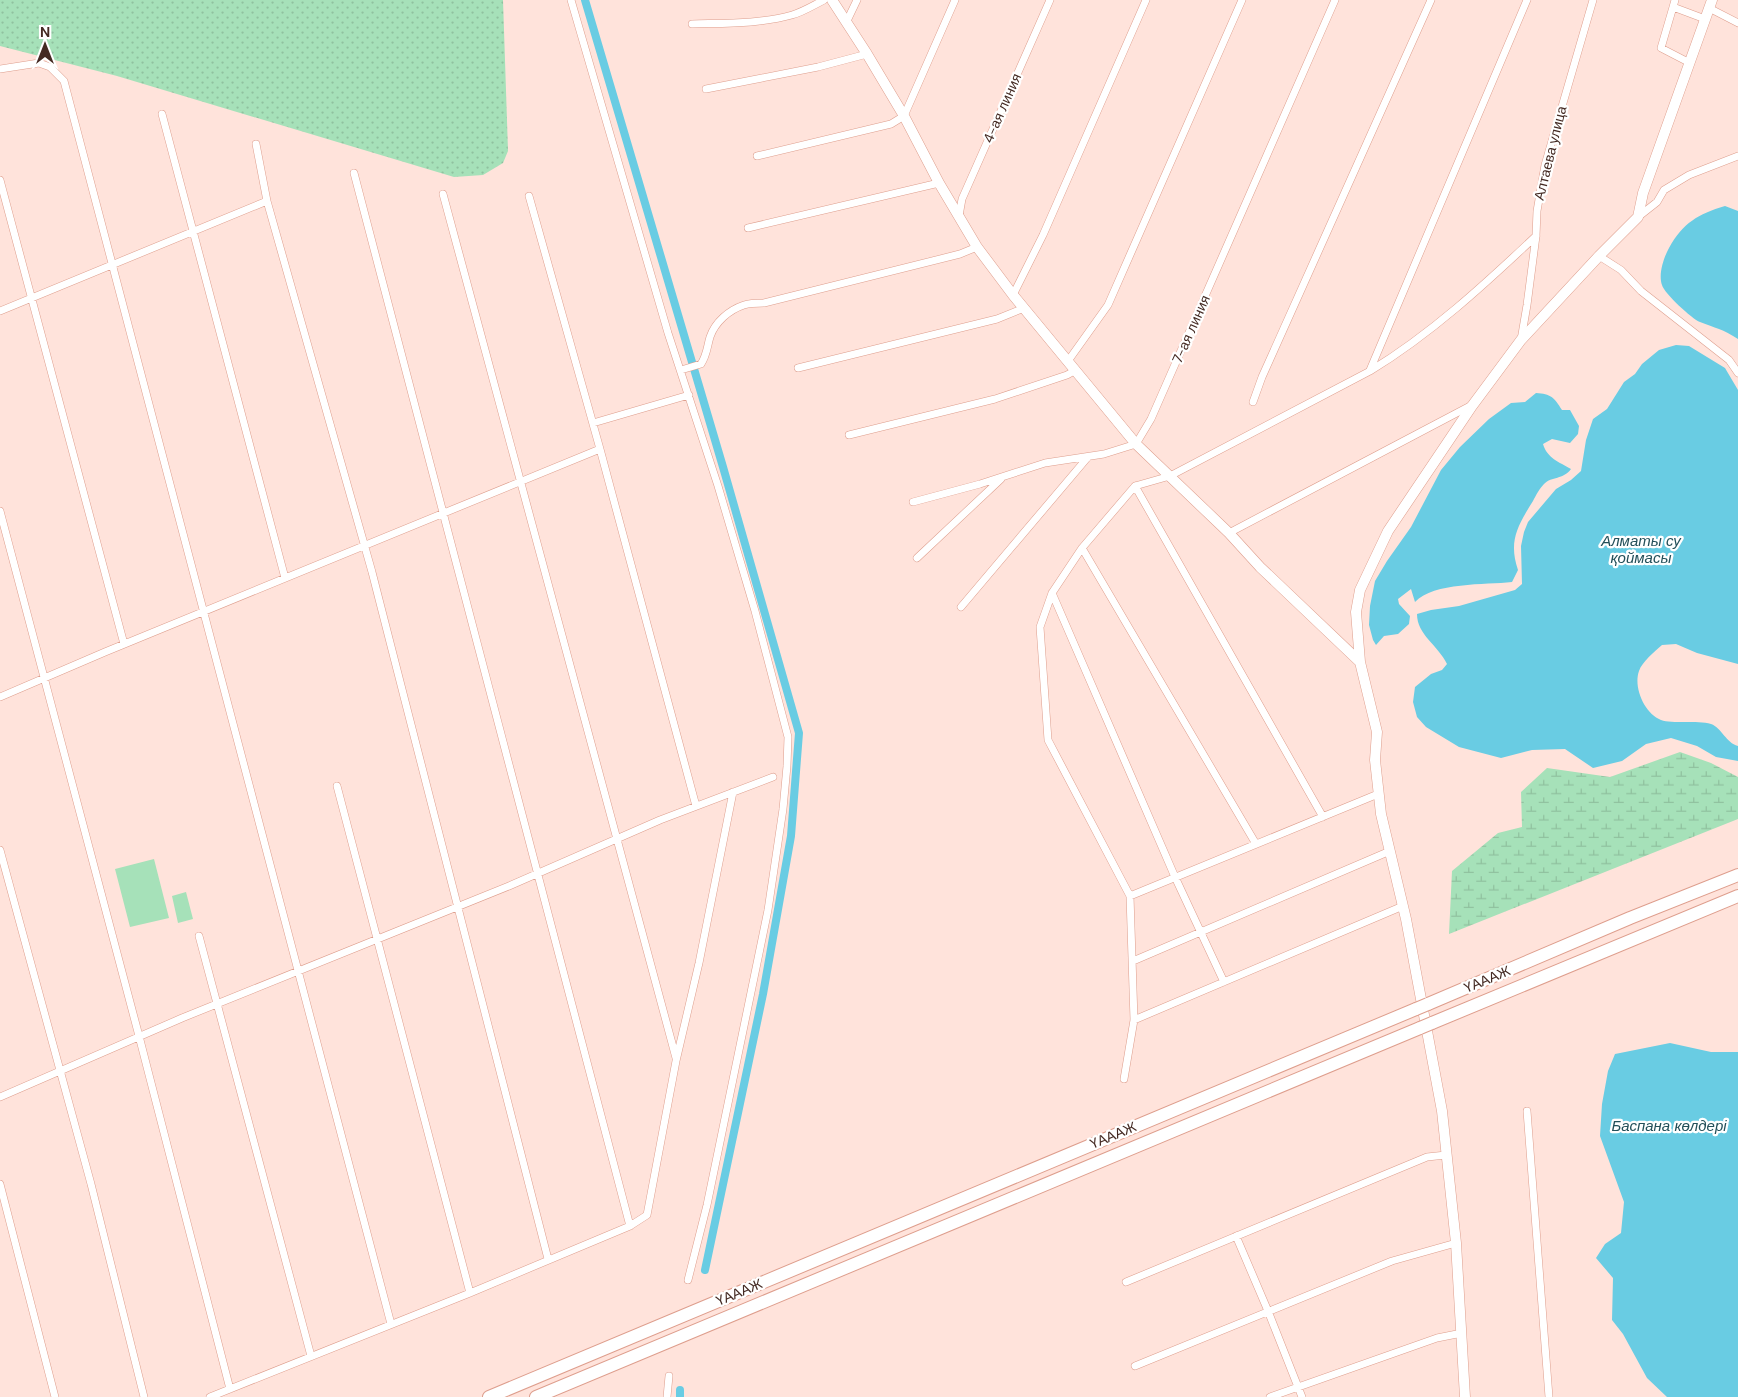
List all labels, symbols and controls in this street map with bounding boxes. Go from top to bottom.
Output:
north arrow [20,20,70,70]
text: N [40,23,50,41]
street label: 4-ая линия [979,70,1025,146]
street label: Алтаева улица [1530,104,1570,202]
street label: 7-ая линия [1168,292,1214,366]
water label: Алматы су қоймасы [1600,531,1682,568]
street label: ҮАААЖ [1461,961,1513,997]
water label: Баспана көлдері [1611,1116,1727,1136]
street label: ҮАААЖ [1087,1117,1139,1153]
street label: ҮАААЖ [713,1274,765,1310]

